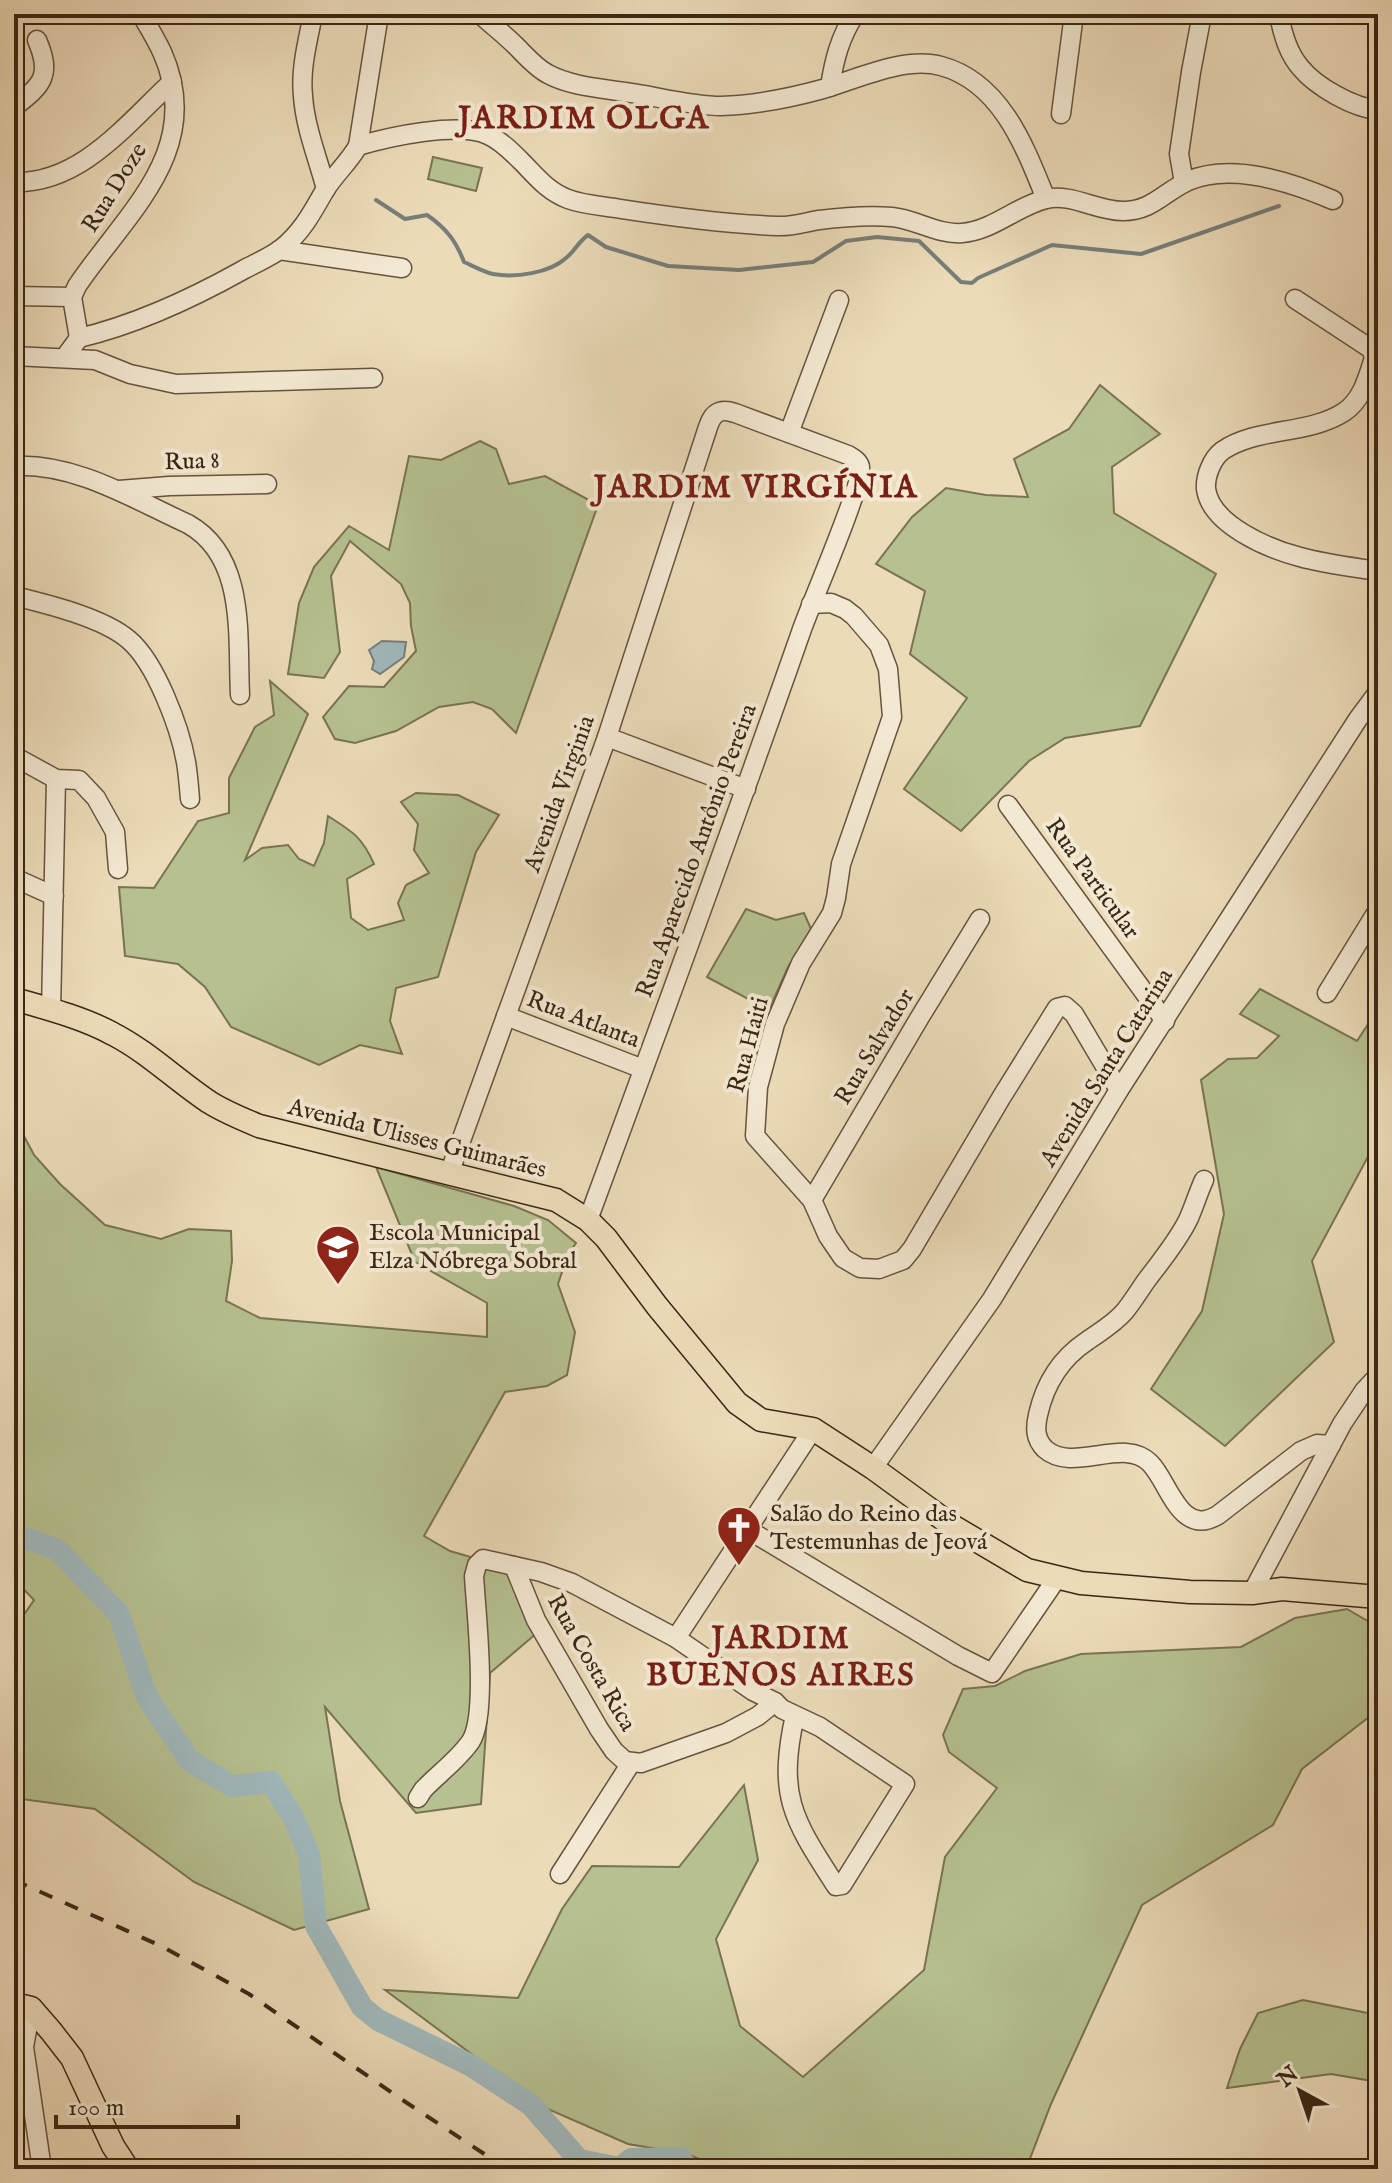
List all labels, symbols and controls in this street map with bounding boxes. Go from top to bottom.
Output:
district label: JARDIM OLGA [454,99,710,140]
street label: Rua Doze [75,137,155,239]
street label: Rua 8 [164,446,220,478]
district label: JARDIM VIRGÍNIA [590,467,918,509]
street label: Rua Aparecido Antônio Pereira [629,699,765,1002]
street label: Avenida Virginia [517,711,603,878]
street label: Rua Particular [1038,812,1146,946]
street label: Avenida Santa Catarina [1033,962,1181,1174]
street label: Rua Salvador [828,983,922,1111]
street label: Rua Atlanta [522,984,645,1056]
street label: Rua Haiti [721,994,777,1096]
street label: Avenida Ulisses Guimarães [284,1092,549,1186]
place label: Escola Municipal Elza Nóbrega Sobral [369,1218,577,1277]
school or university icon: Escola Municipal Elza Nóbrega Sobral [314,1223,362,1286]
place label: Salão do Reino das Testemunhas de Jeová [770,1499,988,1558]
church icon: Salão do Reino das Testemunhas de Jeová [715,1504,763,1567]
street label: Rua Costa Rica [539,1589,643,1738]
district label: JARDIM BUENOS AIRES [646,1619,916,1697]
north arrow [1260,2051,1340,2131]
text: N [1271,2060,1305,2095]
scale bar [56,2079,238,2129]
text: 100 m [68,2093,124,2124]

